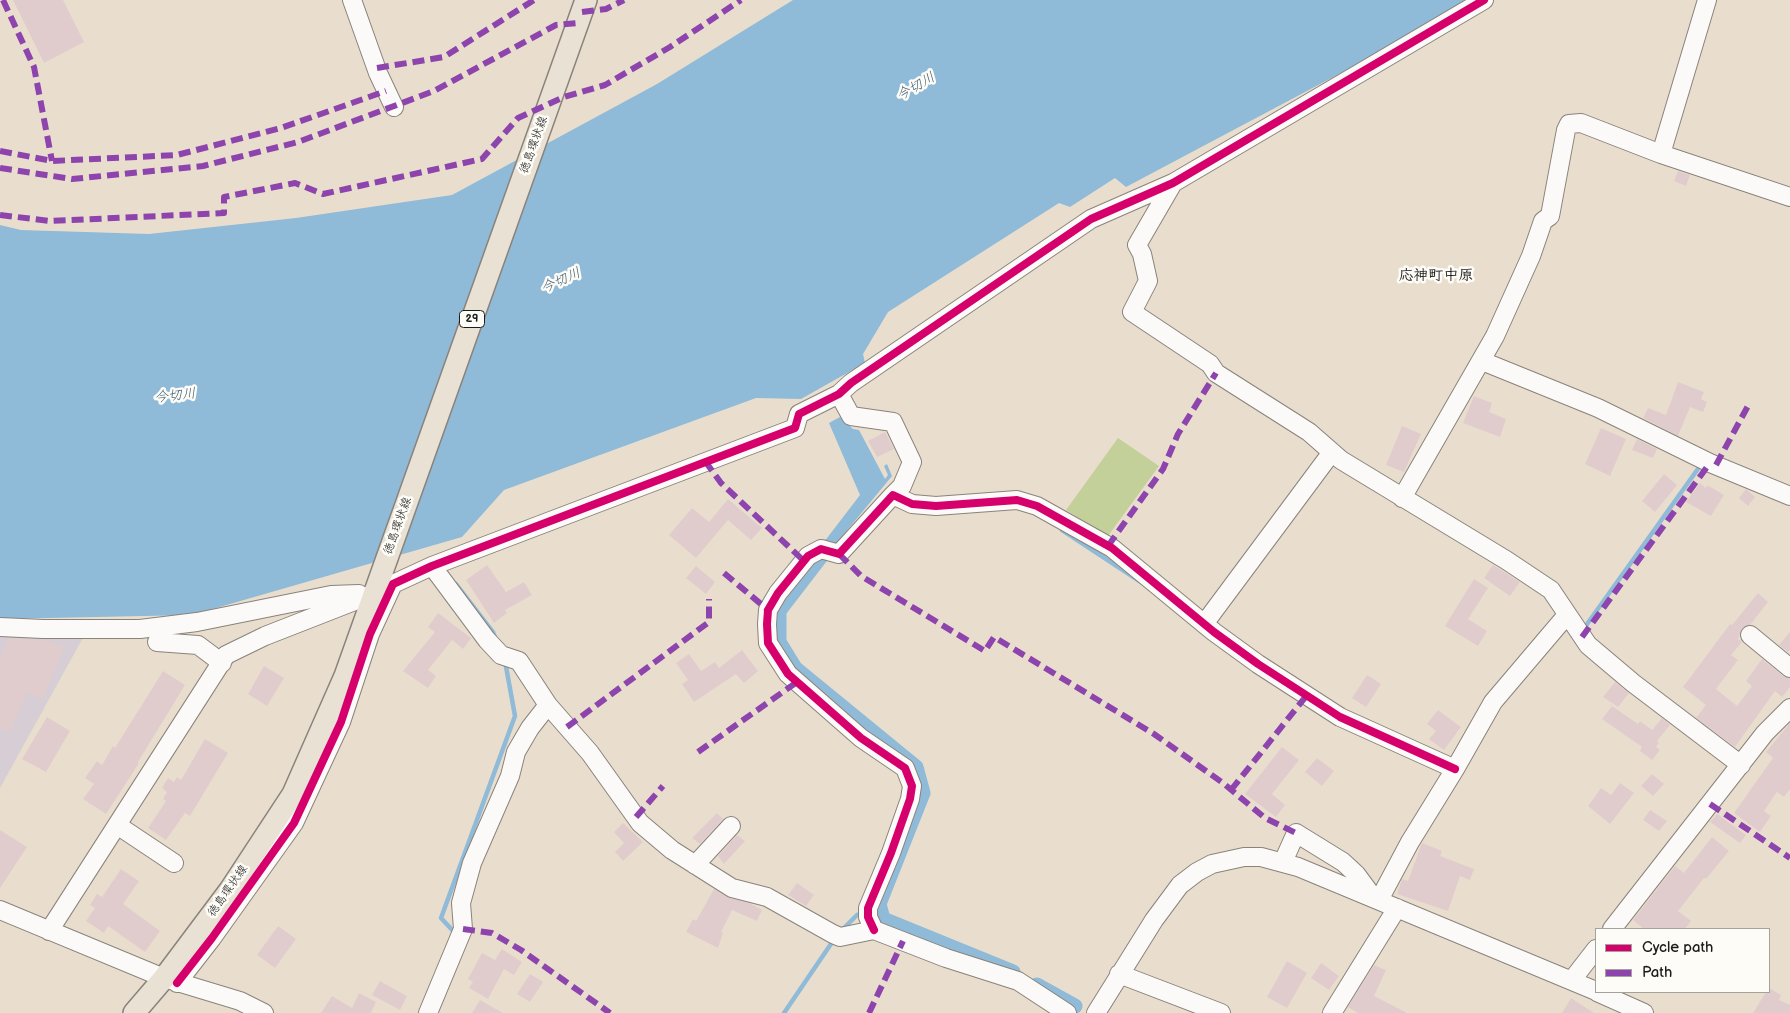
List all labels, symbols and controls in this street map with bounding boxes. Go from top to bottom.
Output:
water label: 今切川 [894,69,938,105]
street label: 徳島環状線 [517,114,551,176]
water label: 今切川 [538,265,584,297]
district label: 応神町中原 [1399,267,1473,285]
road number: 29 [460,310,484,328]
water label: 今切川 [153,385,197,407]
street label: 徳島環状線 [381,495,415,557]
street label: 徳島環状線 [205,862,251,920]
legend [1595,928,1770,993]
text: Cycle path [1642,938,1713,957]
text: Path [1642,963,1672,982]

